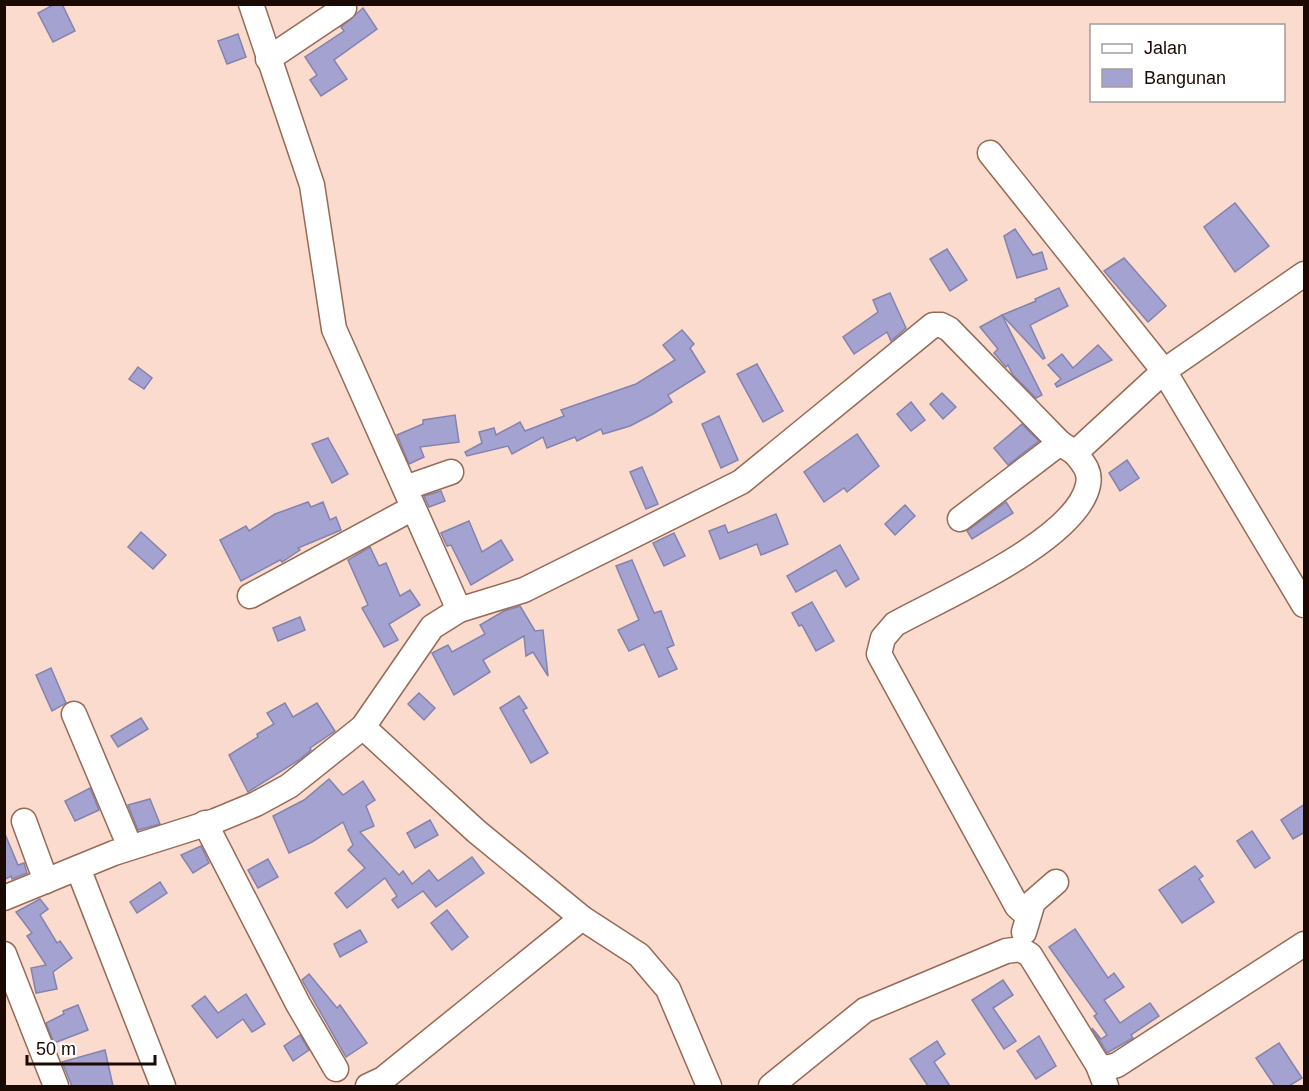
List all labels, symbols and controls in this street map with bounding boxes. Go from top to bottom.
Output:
legend [1090,24,1285,102]
text: Jalan [1144,38,1187,58]
text: Bangunan [1144,68,1226,88]
scale bar [27,1028,154,1066]
text: 50 m [36,1039,76,1059]

